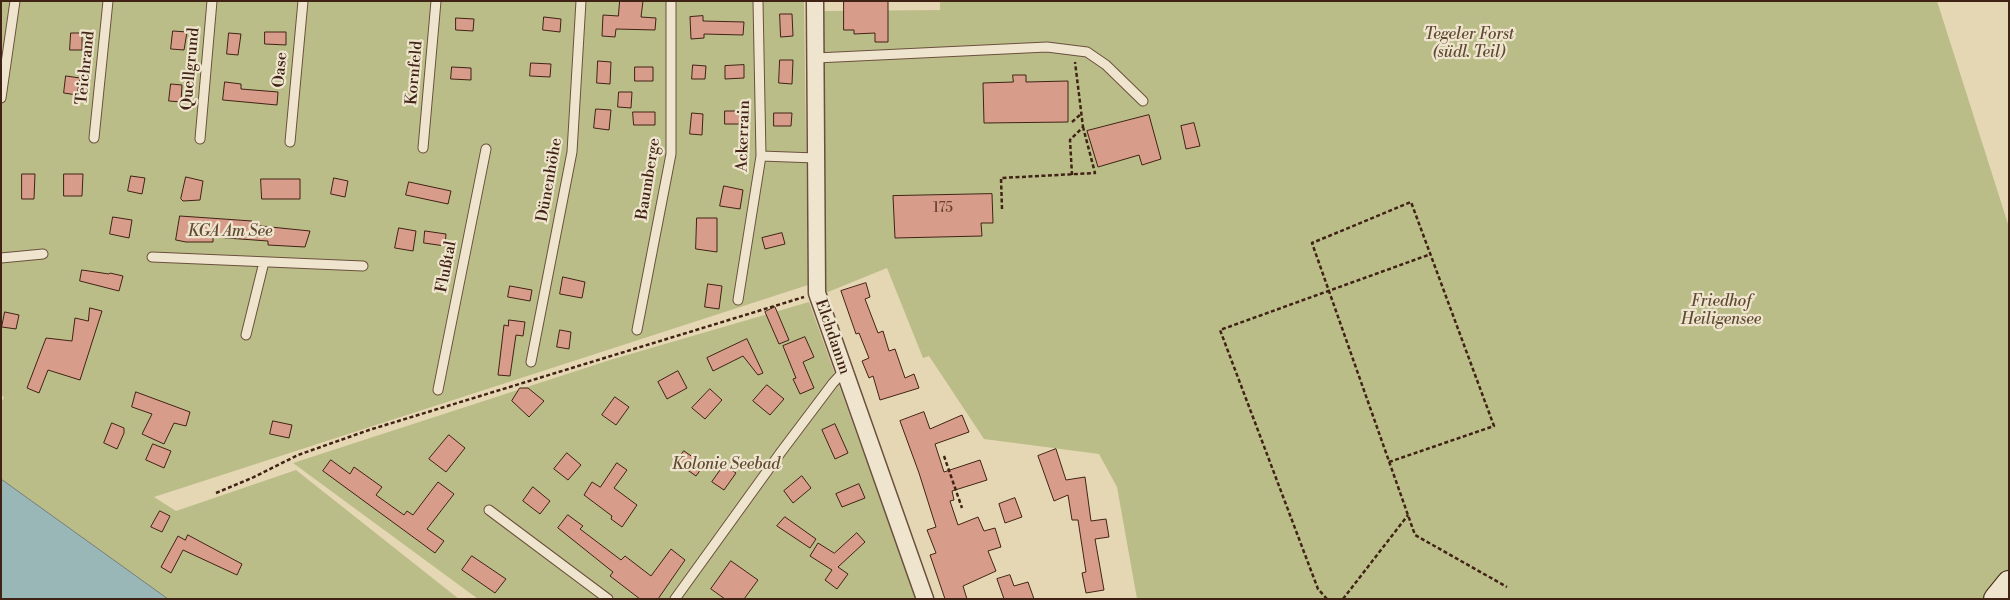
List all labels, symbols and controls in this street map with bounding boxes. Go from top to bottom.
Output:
park label: Tegeler Forst (südl. Teil) [1424,25,1514,63]
street label: Quellgrund [178,27,204,111]
street label: Teichrand [73,30,99,106]
street label: Kornfeld [403,40,427,106]
street label: Oase [270,51,292,89]
street label: Ackerrain [733,100,755,172]
street label: Dünenhöhe [533,137,567,223]
street label: Baumberge [633,137,665,221]
house number: 175 [933,201,953,217]
park label: KGA Am See [188,222,272,242]
street label: Flußtal [433,240,461,294]
park label: Friedhof Heiligensee [1681,292,1761,330]
street label: Elchdamm [810,297,854,377]
park label: Kolonie Seebad [672,455,780,475]

